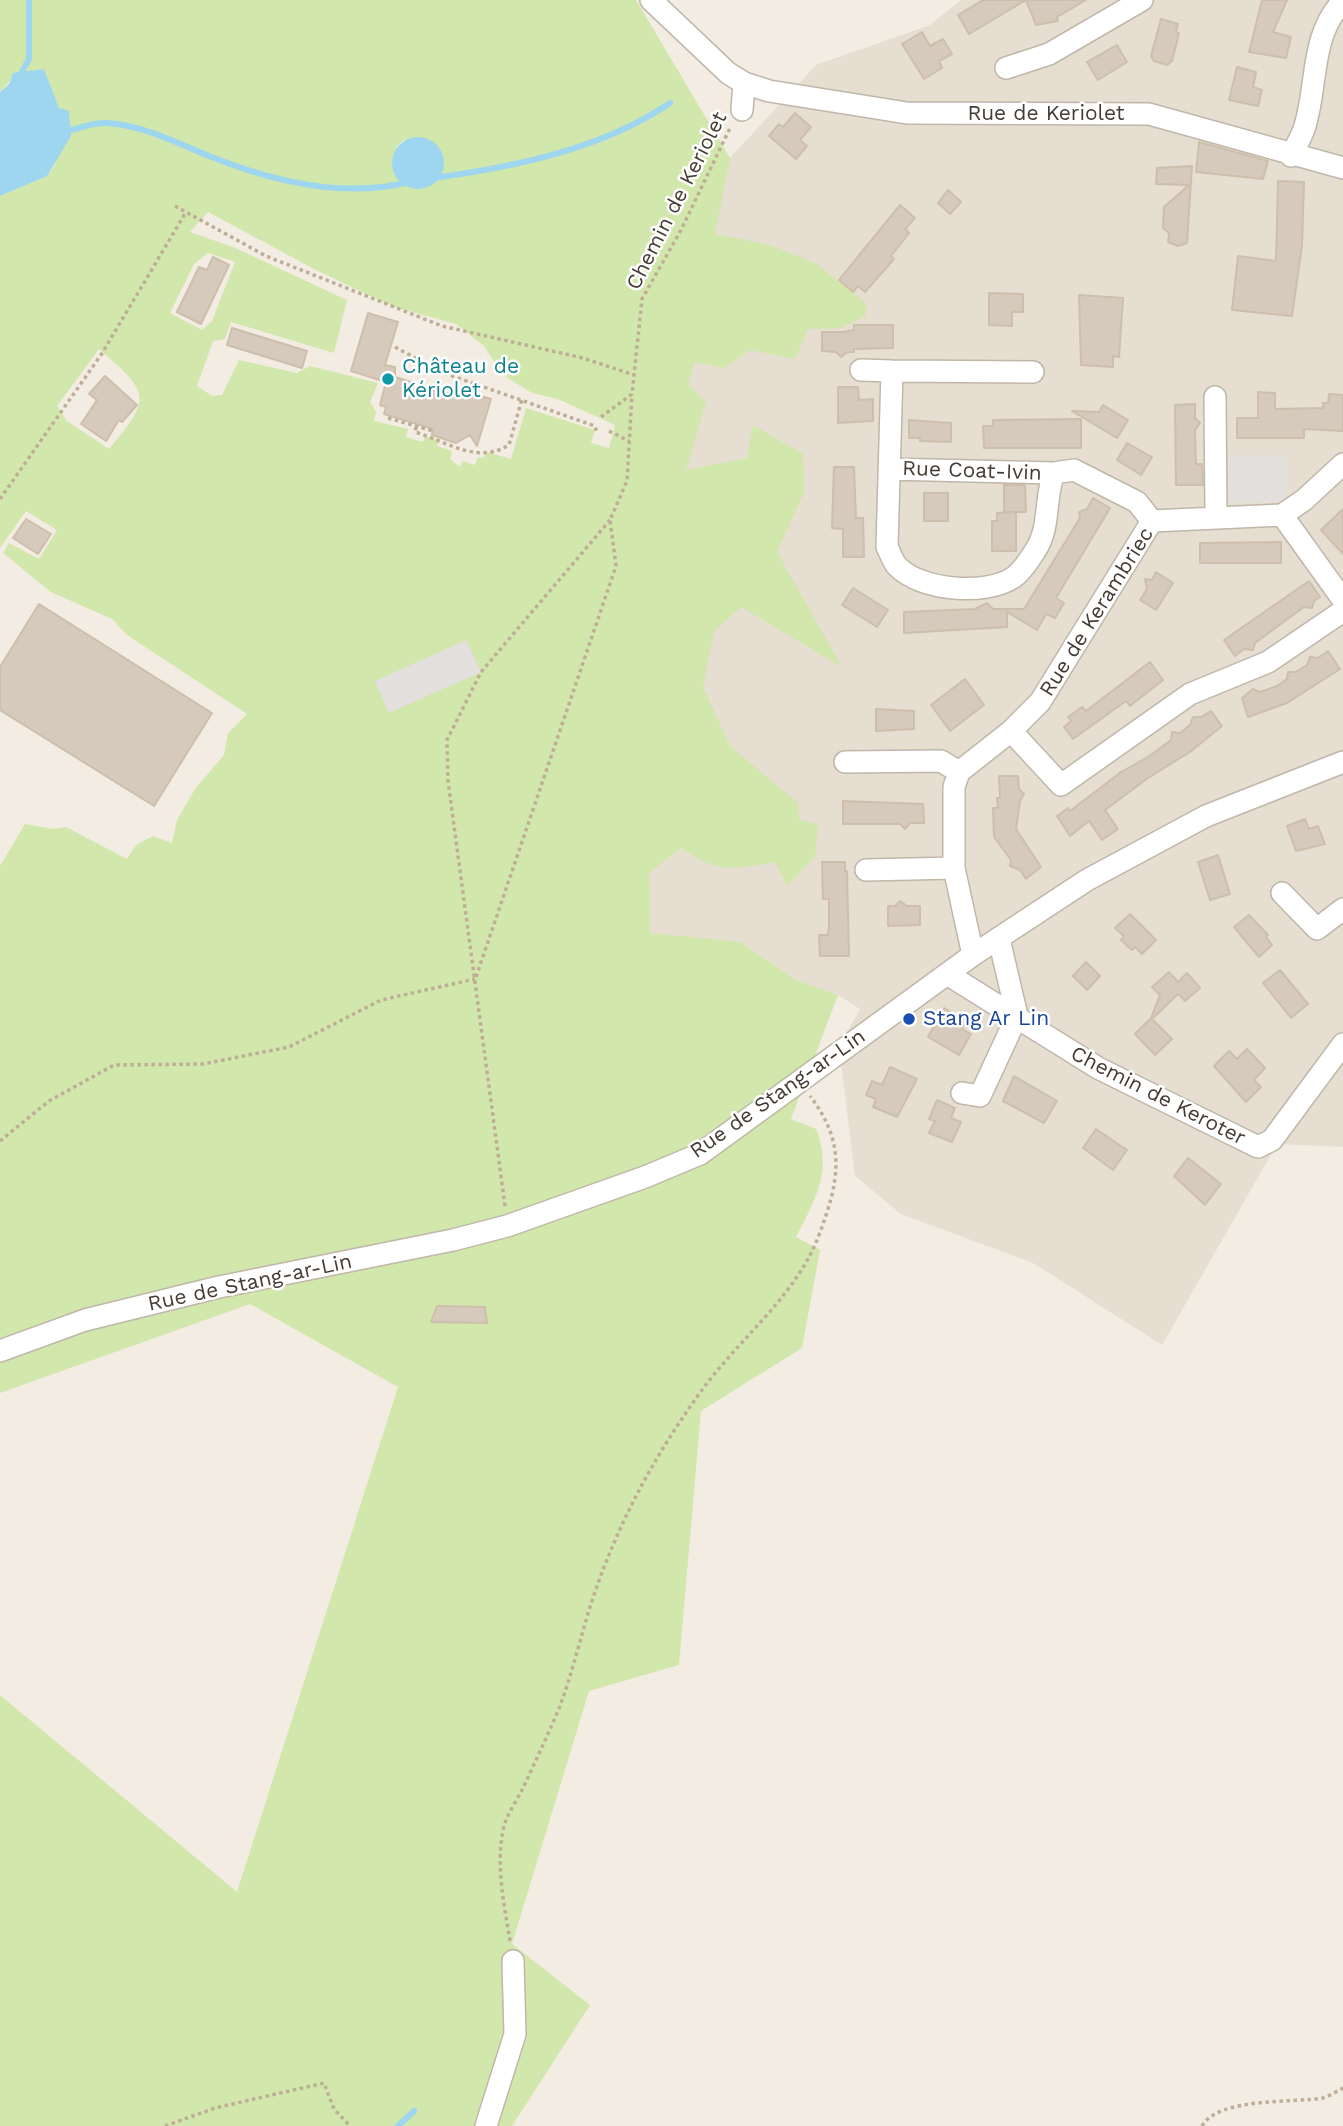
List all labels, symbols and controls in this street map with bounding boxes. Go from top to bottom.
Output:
street label: Rue de Keriolet [967,101,1125,127]
street label: Chemin de Keriolet [621,108,733,294]
place label: Château de Kériolet [402,354,519,404]
marker: Château de Kériolet [380,371,396,387]
street label: Rue Coat-Ivin [902,456,1042,486]
street label: Rue de Kerambriec [1035,523,1159,701]
place label: Stang Ar Lin [923,1006,1049,1032]
marker: Stang Ar Lin [901,1011,917,1027]
street label: Rue de Stang-ar-Lin [686,1024,870,1164]
street label: Chemin de Keroter [1066,1041,1250,1151]
street label: Rue de Stang-ar-Lin [146,1249,354,1317]

